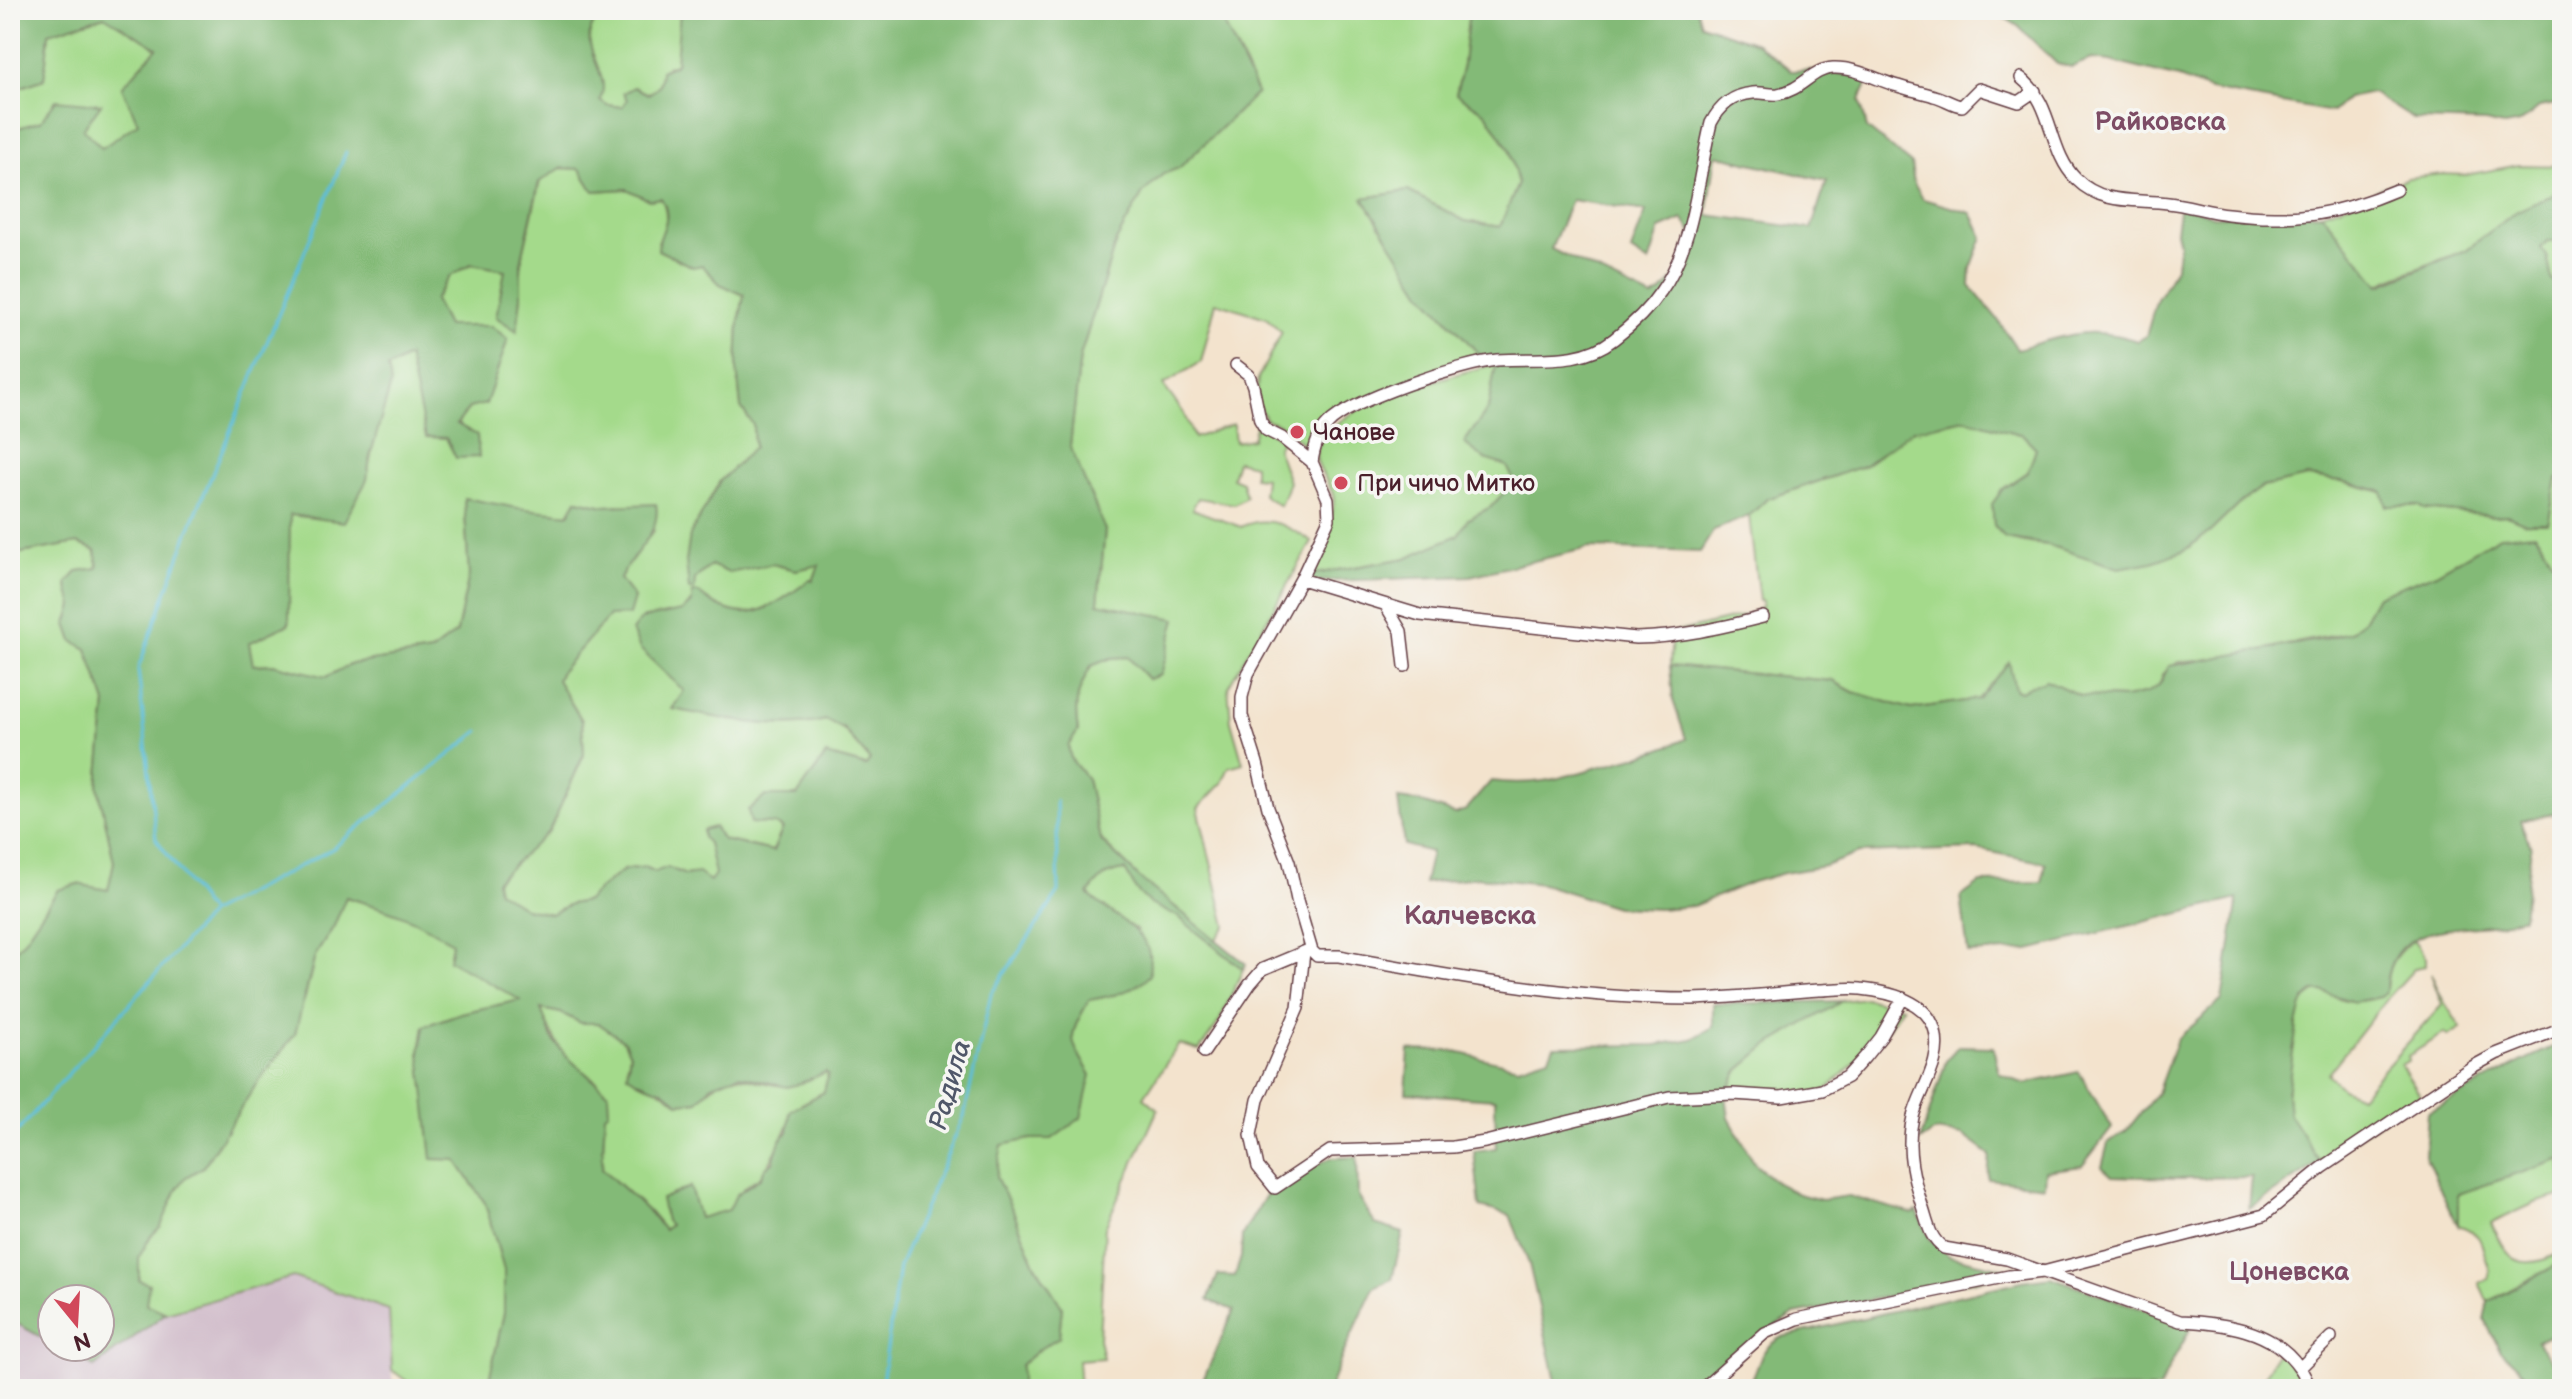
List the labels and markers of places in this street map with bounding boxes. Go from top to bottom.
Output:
place label: Чанове [1313,418,1395,447]
marker: Чанове [1288,423,1306,441]
place label: При чичо Митко [1357,469,1535,498]
marker: При чичо Митко [1332,474,1350,492]

